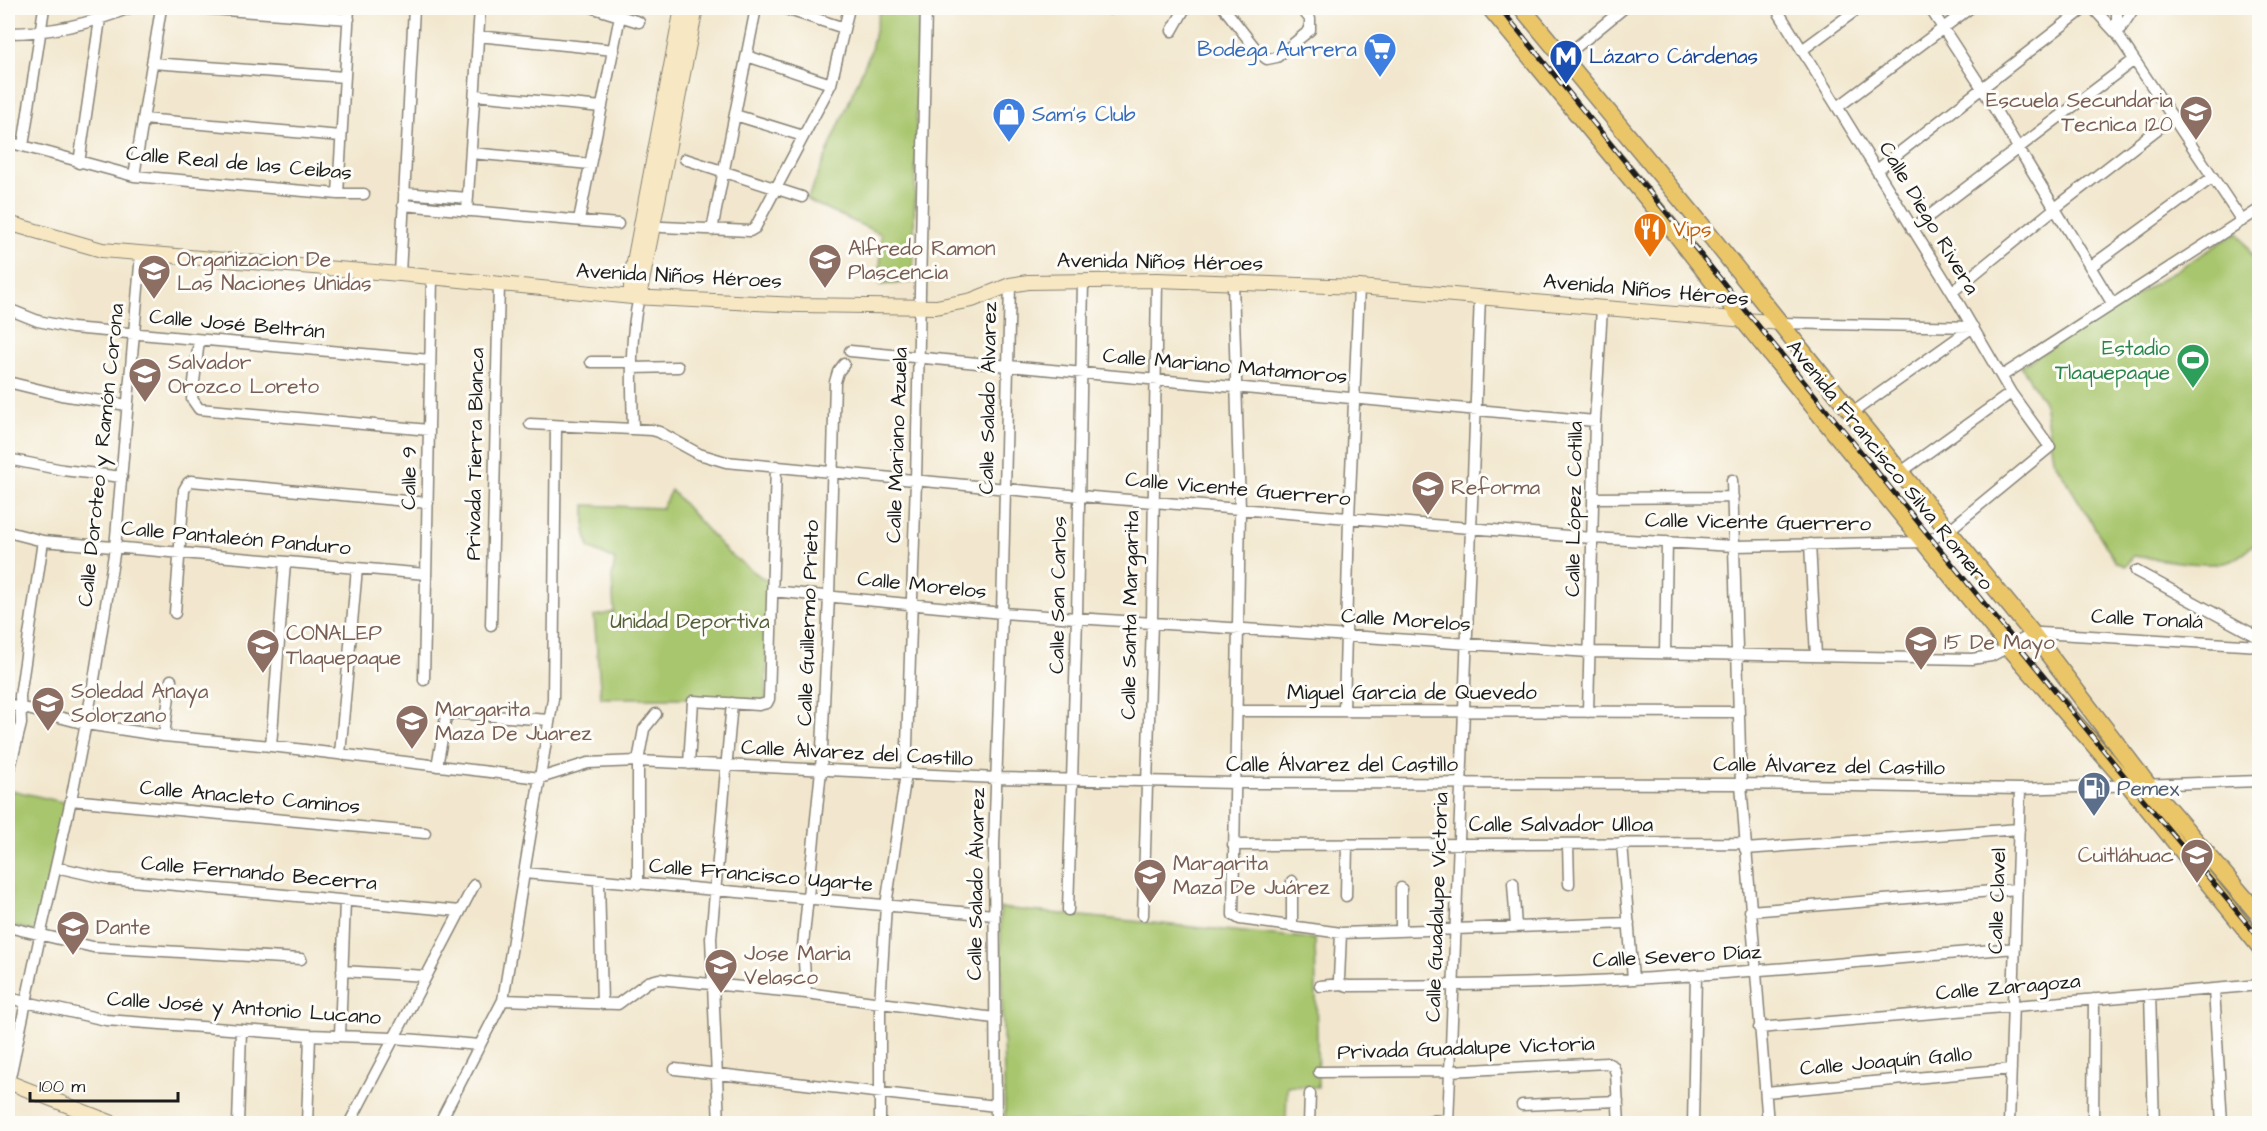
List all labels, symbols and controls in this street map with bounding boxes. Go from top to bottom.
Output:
supermarket icon: Bodega Aurrera [1362,31,1398,78]
place label: Bodega Aurrera [1197,35,1357,66]
metro station icon: Lázaro Cárdenas [1548,38,1584,85]
place label: Lázaro Cárdenas [1589,42,1758,71]
place label: Escuela Secundaria Tecnica 120 [1986,86,2173,139]
school or university icon: Escuela Secundaria Tecnica 120 [2178,94,2214,141]
shop icon: Sam's Club [991,96,1027,143]
place label: Sam's Club [1032,100,1136,129]
street label: Calle Diego Rivera [1870,136,1986,301]
street label: Calle Real de las Ceibas [125,139,353,187]
restaurant icon: Vips [1632,211,1668,258]
place label: Vips [1673,215,1712,245]
place label: Alfredo Ramon Plascencia [848,234,995,287]
school or university icon: Alfredo Ramon Plascencia [807,242,843,289]
place label: Organizacion De Las Naciones Unidas [177,245,372,298]
street label: Avenida Niños Héroes [1057,246,1263,278]
school or university icon: Organizacion De Las Naciones Unidas [136,253,172,300]
street label: Avenida Niños Héroes [575,256,783,296]
street label: Avenida Niños Héroes [1542,267,1750,313]
street label: Calle Salado Álvarez [972,301,1004,495]
street label: Calle Doroteo y Ramón Corona [71,302,133,608]
street label: Calle José Beltrán [148,302,326,346]
street label: Avenida Francisco Silva Romero [1780,334,2000,597]
place label: Estadio Tlaquepaque [2055,334,2170,388]
street label: Calle Mariano Matamoros [1101,341,1349,391]
sports icon: Estadio Tlaquepaque [2175,342,2211,389]
street label: Calle Mariano Azuela [879,346,915,543]
street label: Privada Tierra Blanca [459,347,491,561]
place label: Salvador Orozco Loreto [168,348,319,401]
school or university icon: Salvador Orozco Loreto [127,356,163,403]
street label: Calle López Cotilla [1558,421,1591,597]
street label: Calle 9 [394,446,424,510]
street label: Calle Vicente Guerrero [1124,465,1352,513]
school or university icon: Reforma [1410,469,1446,516]
place label: Reforma [1451,473,1541,502]
street label: Calle Vicente Guerrero [1645,506,1872,538]
street label: Calle Santa Margarita [1114,510,1148,720]
street label: Calle Pantaleón Panduro [120,514,352,563]
street label: Calle San Carlos [1042,516,1074,674]
street label: Calle Guillermo Prieto [790,519,826,727]
street label: Calle Morelos [856,564,988,606]
street label: Calle Morelos [1340,601,1472,639]
street label: Calle Tonalá [2090,602,2204,636]
park label: Unidad Deportiva [610,607,770,637]
place label: CONALEP Tlaquepaque [286,619,401,673]
school or university icon: 15 De Mayo [1903,624,1939,671]
school or university icon: CONALEP Tlaquepaque [245,627,281,674]
place label: 15 De Mayo [1944,628,2055,659]
place label: Soledad Anaya Solorzano [71,677,209,730]
street label: Miguel Garcia de Quevedo [1287,678,1537,709]
school or university icon: Soledad Anaya Solorzano [30,685,66,732]
place label: Margarita Maza De Juarez [435,695,592,748]
school or university icon: Margarita Maza De Juarez [394,703,430,750]
street label: Calle Álvarez del Castillo [740,732,974,774]
street label: Calle Álvarez del Castillo [1713,749,1945,783]
street label: Calle Álvarez del Castillo [1226,750,1458,779]
fuel station icon: Pemex [2076,770,2112,817]
street label: Calle Anacleto Caminos [139,773,361,821]
place label: Pemex [2117,774,2179,803]
street label: Calle Salado Álvarez [960,787,992,981]
street label: Calle Guadalupe Victoria [1418,791,1457,1023]
street label: Calle Salvador Ulloa [1469,810,1654,839]
school or university icon: Cuitláhuac [2179,837,2215,884]
place label: Cuitláhuac [2078,841,2174,870]
street label: Calle Clavel [1981,847,2013,955]
street label: Calle Fernando Becerra [140,848,379,898]
place label: Margarita Maza De Juárez [1173,849,1330,902]
street label: Calle Francisco Ugarte [648,851,874,901]
school or university icon: Margarita Maza De Juárez [1132,857,1168,904]
school or university icon: Dante [55,909,91,956]
place label: Dante [96,913,151,942]
street label: Calle Severo Díaz [1592,937,1763,975]
place label: Jose Maria Velasco [744,939,851,992]
school or university icon: Jose Maria Velasco [703,947,739,994]
street label: Calle Zaragoza [1934,966,2082,1010]
street label: Calle José y Antonio Lucano [106,984,382,1034]
street label: Privada Guadalupe Victoria [1337,1029,1596,1068]
street label: Calle Joaquín Gallo [1799,1039,1973,1083]
scale bar [30,1065,178,1103]
text: 100 m [39,1074,85,1099]

